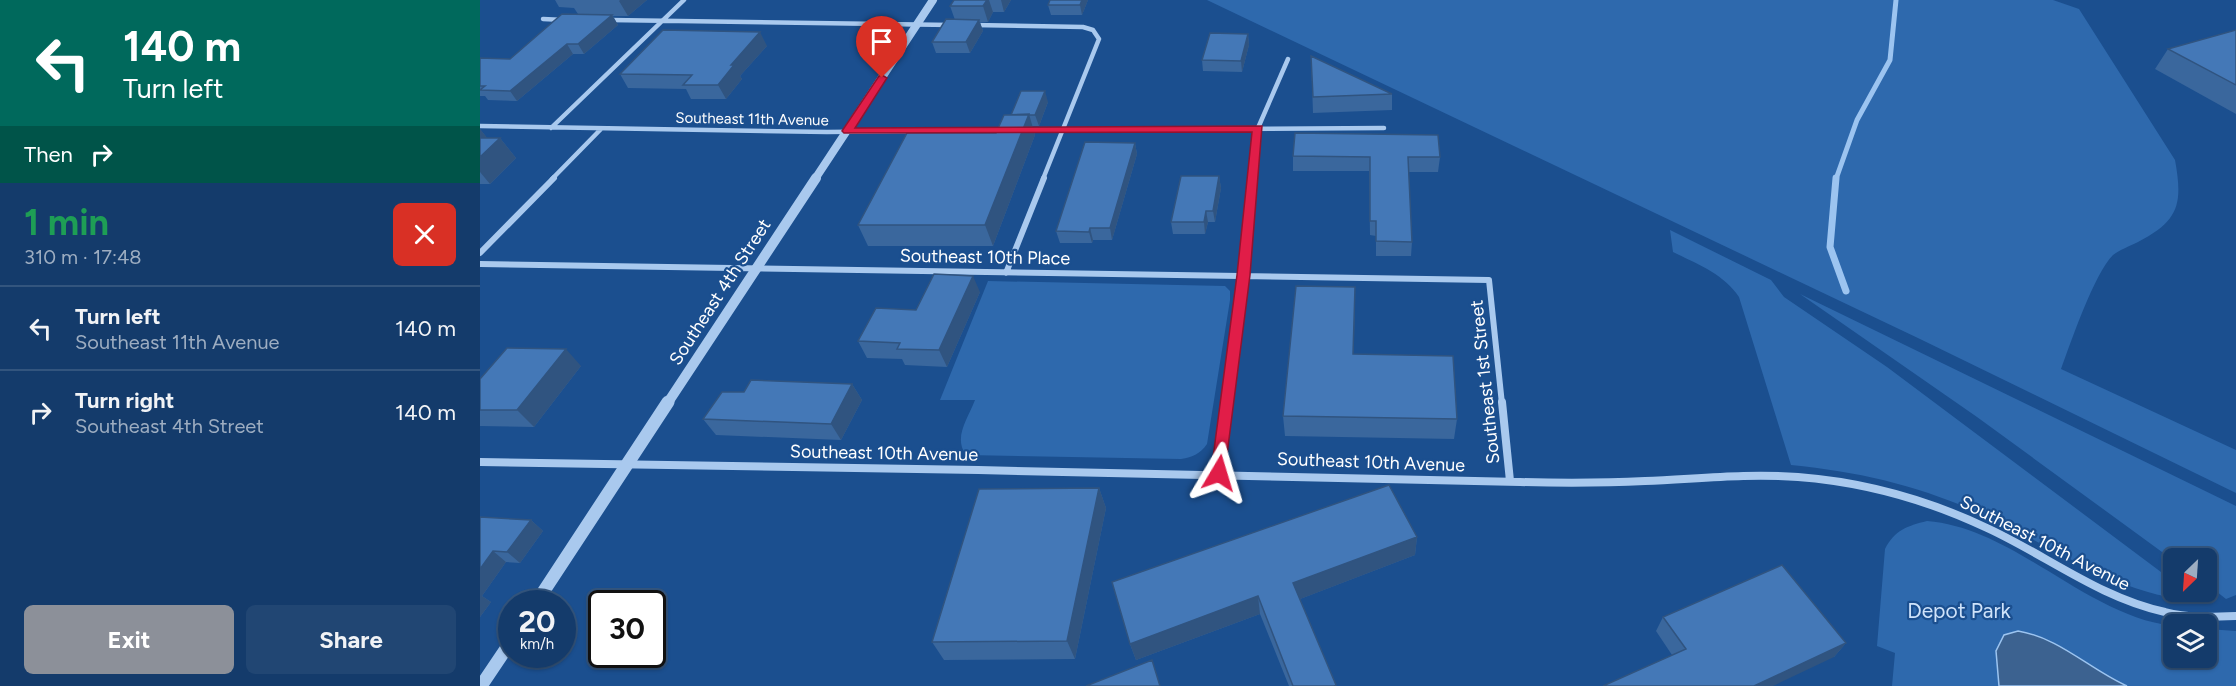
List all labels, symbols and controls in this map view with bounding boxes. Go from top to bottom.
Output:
pin [856,16,907,78]
text: 140 m [123,21,241,72]
icon: left [24,24,102,102]
icon: arrive [865,25,898,58]
text: Turn left [123,72,223,105]
street label: Southeast 11th Avenue [675,109,829,129]
icon: right [85,138,118,171]
text: Then [24,141,73,168]
text: 1 min [24,201,109,244]
button: close [393,203,456,266]
street label: Southeast 4th Street [665,215,776,369]
text: 310 m · 17:48 [24,245,142,269]
street label: Southeast 10th Place [900,245,1071,269]
street label: Southeast 1st Street [1465,299,1505,465]
text: Turn left [75,303,161,330]
icon: left [24,312,57,345]
text: 140 m [395,315,456,342]
text: Southeast 11th Avenue [75,330,280,354]
text: Turn right [75,387,174,414]
icon: right [24,396,57,429]
text: 140 m [395,399,456,426]
text: Southeast 4th Street [75,414,264,438]
street label: Southeast 10th Avenue [790,440,978,466]
position arrow [1187,441,1251,505]
street label: Southeast 10th Avenue [1277,448,1466,476]
street label: Southeast 10th Avenue [1956,490,2134,596]
north arrow [2163,548,2217,602]
map controls [2163,548,2217,668]
speed limit sign: 30 [588,590,666,668]
park label: Depot Park [1907,598,2012,623]
text: 20 [519,603,555,640]
button: Exit [24,605,234,674]
button: Share [246,605,456,674]
button: layers [2163,614,2217,668]
text: km/h [520,635,554,653]

